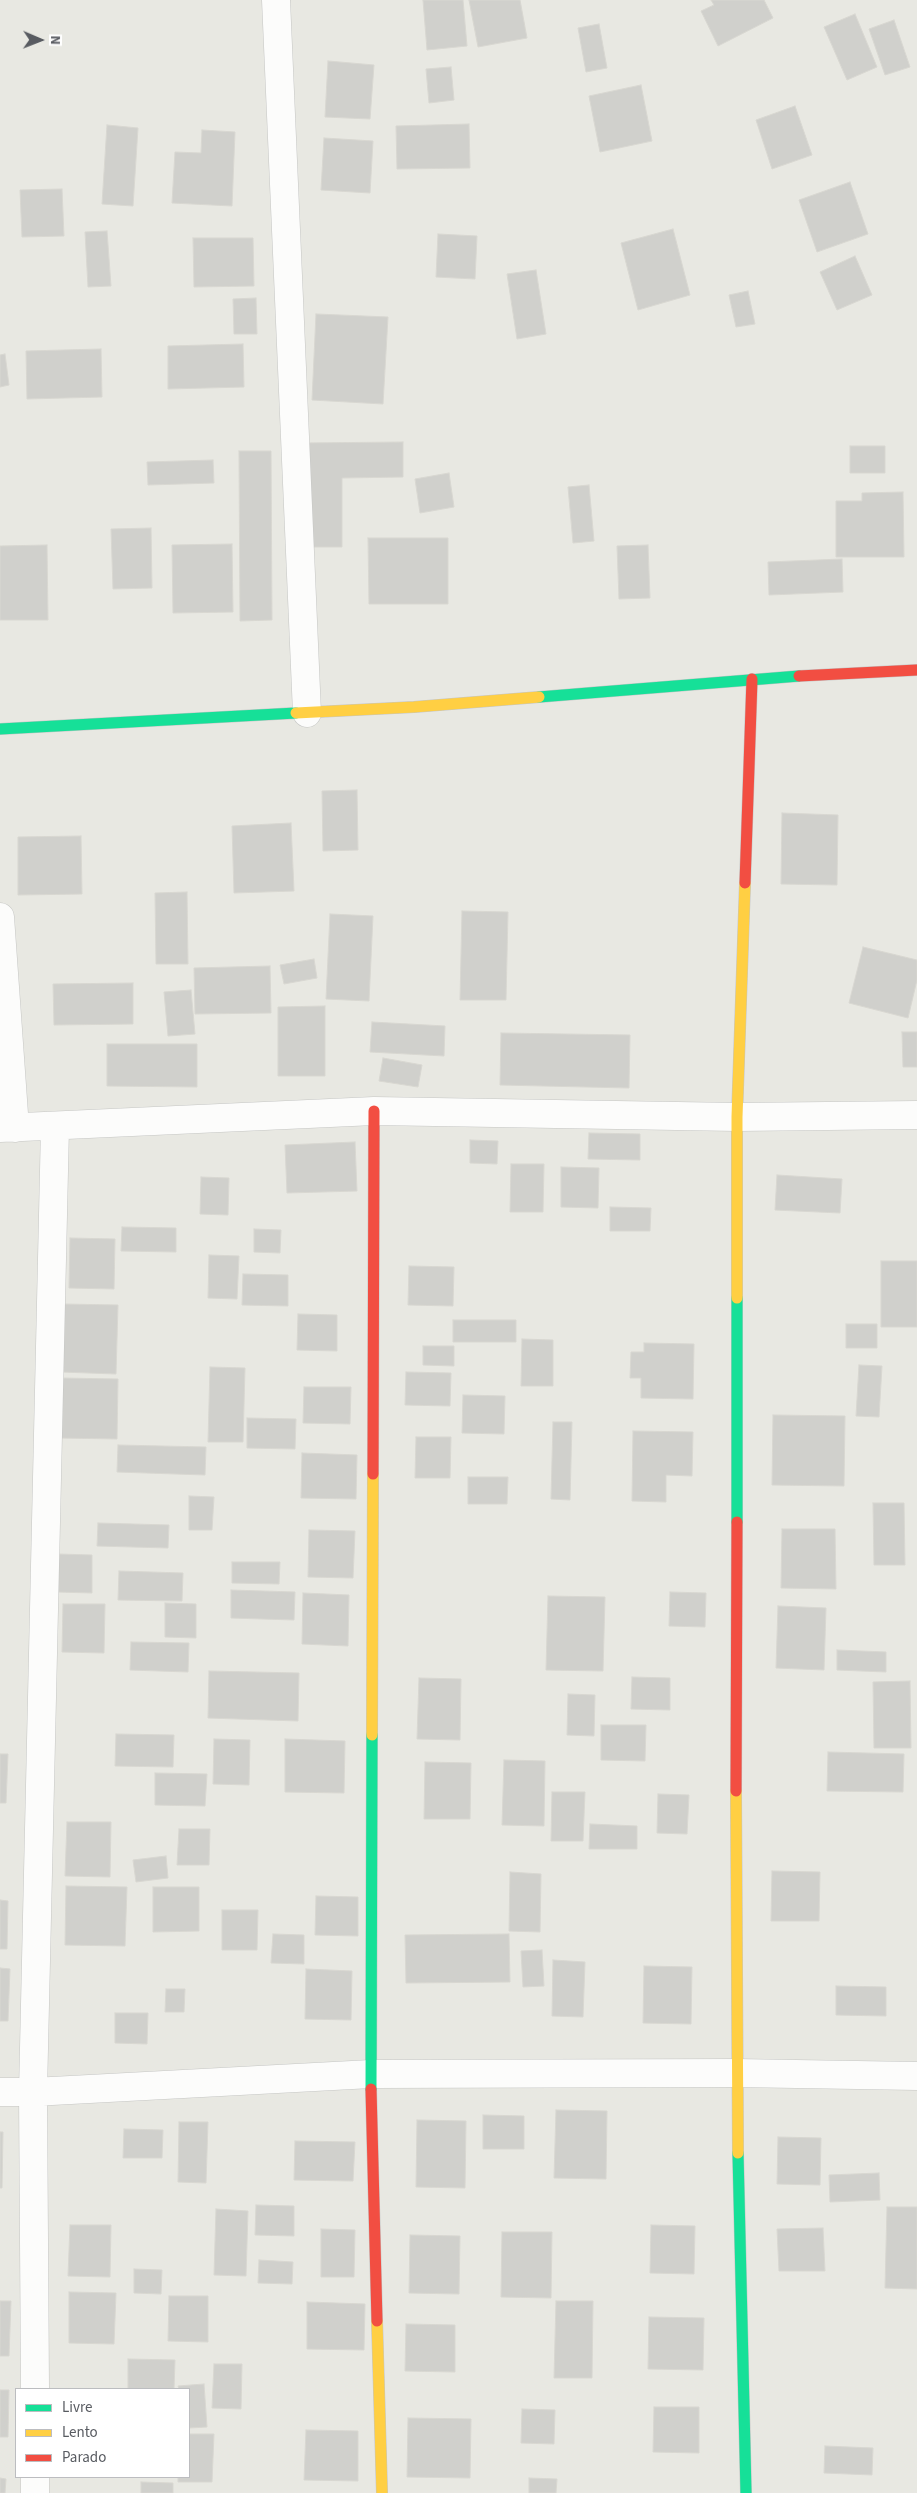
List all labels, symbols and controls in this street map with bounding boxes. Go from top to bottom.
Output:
north arrow [15,15,65,65]
text: N [45,35,65,45]
legend [15,2388,190,2478]
text: Livre [62,2397,92,2418]
text: Lento [62,2422,98,2443]
text: Parado [62,2447,106,2468]

